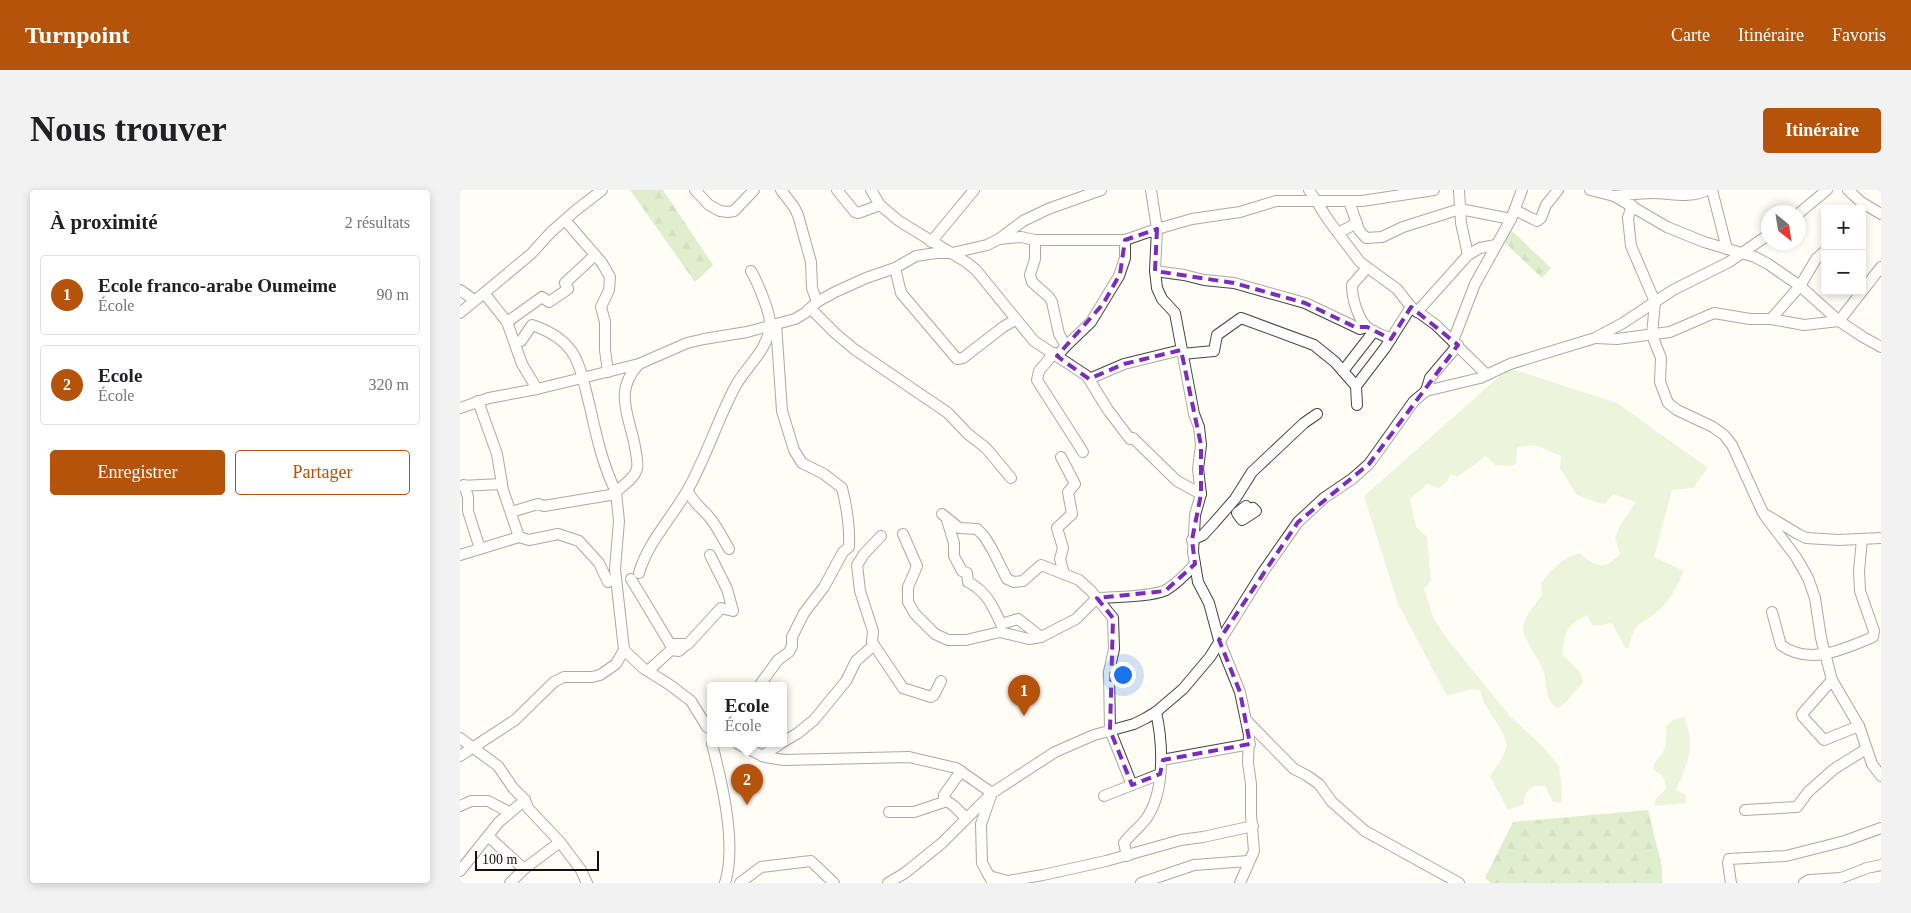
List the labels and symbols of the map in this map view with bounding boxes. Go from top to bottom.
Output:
north arrow [1761,205,1806,250]
your location [1110,662,1136,688]
pin: 1 [1008,675,1040,716]
pin: 2 [731,764,763,805]
scale bar [475,848,599,871]

